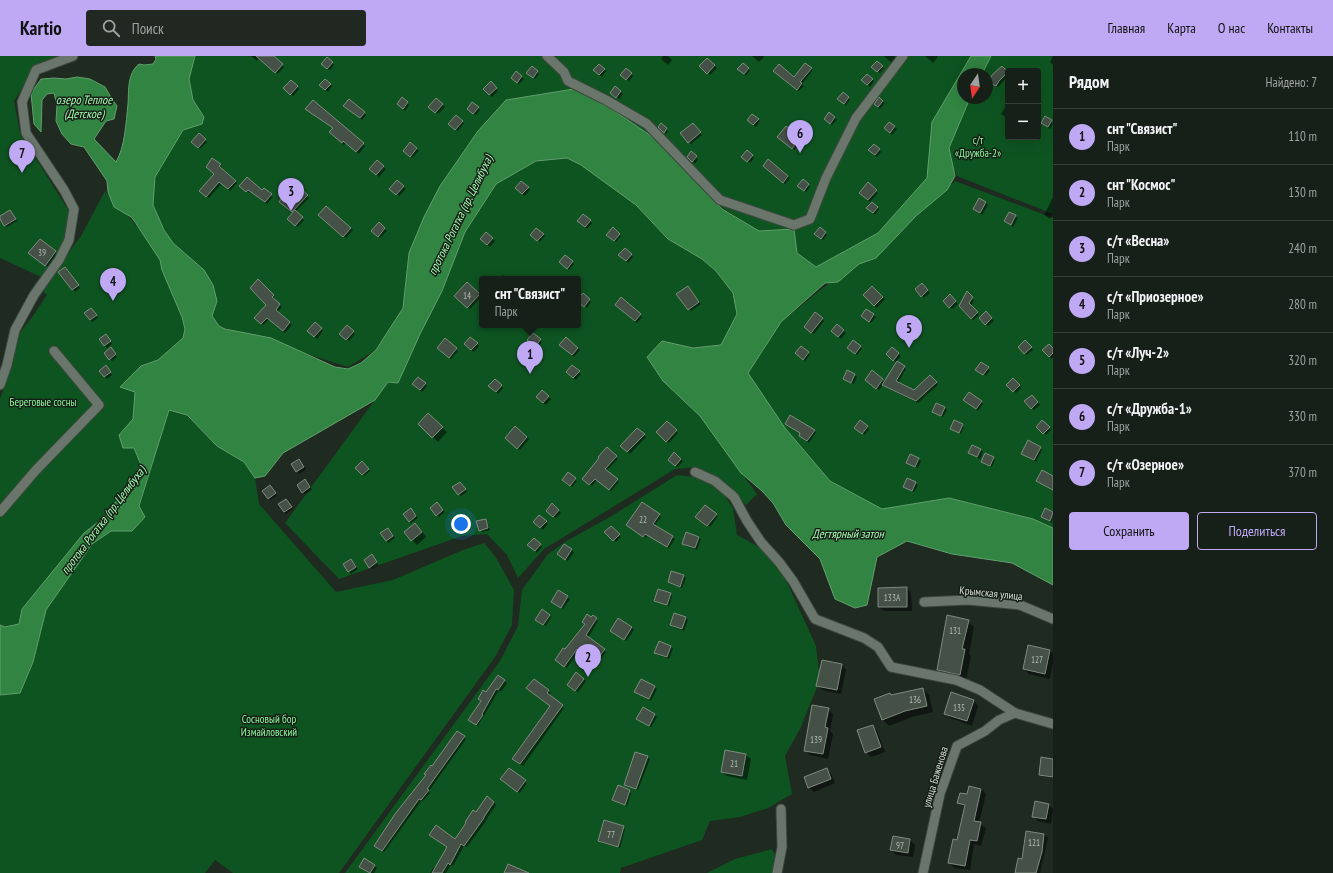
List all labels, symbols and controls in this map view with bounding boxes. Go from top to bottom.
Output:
search box [86,10,366,46]
text: Kartio [20,16,62,40]
icon: search [100,17,122,39]
text: Поиск [132,19,164,38]
text: Главная [1107,19,1145,37]
text: Карта [1167,19,1196,37]
text: О нас [1218,19,1245,37]
text: Контакты [1267,19,1313,37]
north arrow [957,68,993,104]
map controls [1005,68,1041,140]
button: + [1005,68,1041,104]
text: Рядом [1069,71,1109,93]
text: Найдено: 7 [1266,74,1317,91]
water label: озеро Теплое (Детское) [56,92,113,121]
button: − [1005,104,1041,140]
text: снт "Связист" [1107,119,1178,138]
pin: 6 [787,120,813,153]
text: 1 [1079,128,1085,145]
text: 110 m [1288,128,1317,145]
park label: с/т «Дружба-2» [955,133,1001,160]
text: Парк [1107,138,1130,155]
pin: 7 [9,140,35,173]
water label: протока Рогатка (пр. Целибуха) [425,152,496,277]
text: снт "Космос" [1107,175,1176,194]
pin: 3 [278,178,304,211]
text: 2 [1079,184,1085,201]
text: 130 m [1288,184,1317,201]
text: Парк [1107,194,1130,211]
text: с/т «Весна» [1107,231,1169,250]
text: 3 [1079,240,1085,257]
text: 240 m [1288,240,1317,257]
house number: 39 [38,247,46,258]
text: Парк [1107,250,1130,267]
pin: 4 [100,268,126,301]
popup [479,276,581,328]
text: снт "Связист" [495,284,565,303]
text: с/т «Приозерное» [1107,287,1204,306]
house number: 14 [463,290,471,301]
text: 4 [1079,296,1085,313]
text: 280 m [1288,296,1317,313]
text: Парк [495,303,517,320]
text: Парк [1107,306,1130,323]
pin: 5 [896,315,922,348]
pin: 1 [517,341,543,374]
text: с/т «Луч-2» [1107,343,1169,362]
text: 5 [1079,352,1085,369]
text: 320 m [1288,352,1317,369]
text: Парк [1107,362,1130,379]
park label: Береговые сосны [10,395,77,409]
text: с/т «Дружба-1» [1107,399,1192,418]
text: 6 [1079,408,1085,425]
text: 330 m [1288,408,1317,425]
text: Парк [1107,418,1130,435]
text: с/т «Озерное» [1107,455,1184,474]
water label: протока Рогатка (пр. Целибуха) [58,462,149,577]
text: 7 [1079,464,1085,481]
text: 370 m [1288,464,1317,481]
text: Парк [1107,474,1130,491]
button: Сохранить [1069,512,1189,550]
button: Поделиться [1197,512,1317,550]
your location [451,514,471,534]
house number: 22 [639,514,647,525]
water label: Дегтярный затон [811,526,885,541]
street label: Крымская улица [959,583,1023,603]
house number: 133А [884,592,901,603]
house number: 131 [949,625,961,636]
pin: 2 [575,644,601,677]
house number: 127 [1031,654,1043,665]
house number: 136 [909,694,921,705]
house number: 135 [953,702,965,713]
park label: Сосновый бор Измайловский [241,712,297,739]
house number: 139 [810,734,822,745]
street label: улица Баженова [919,745,951,809]
house number: 21 [730,758,738,769]
house number: 77 [607,829,615,840]
house number: 121 [1028,837,1040,848]
house number: 97 [896,840,904,851]

